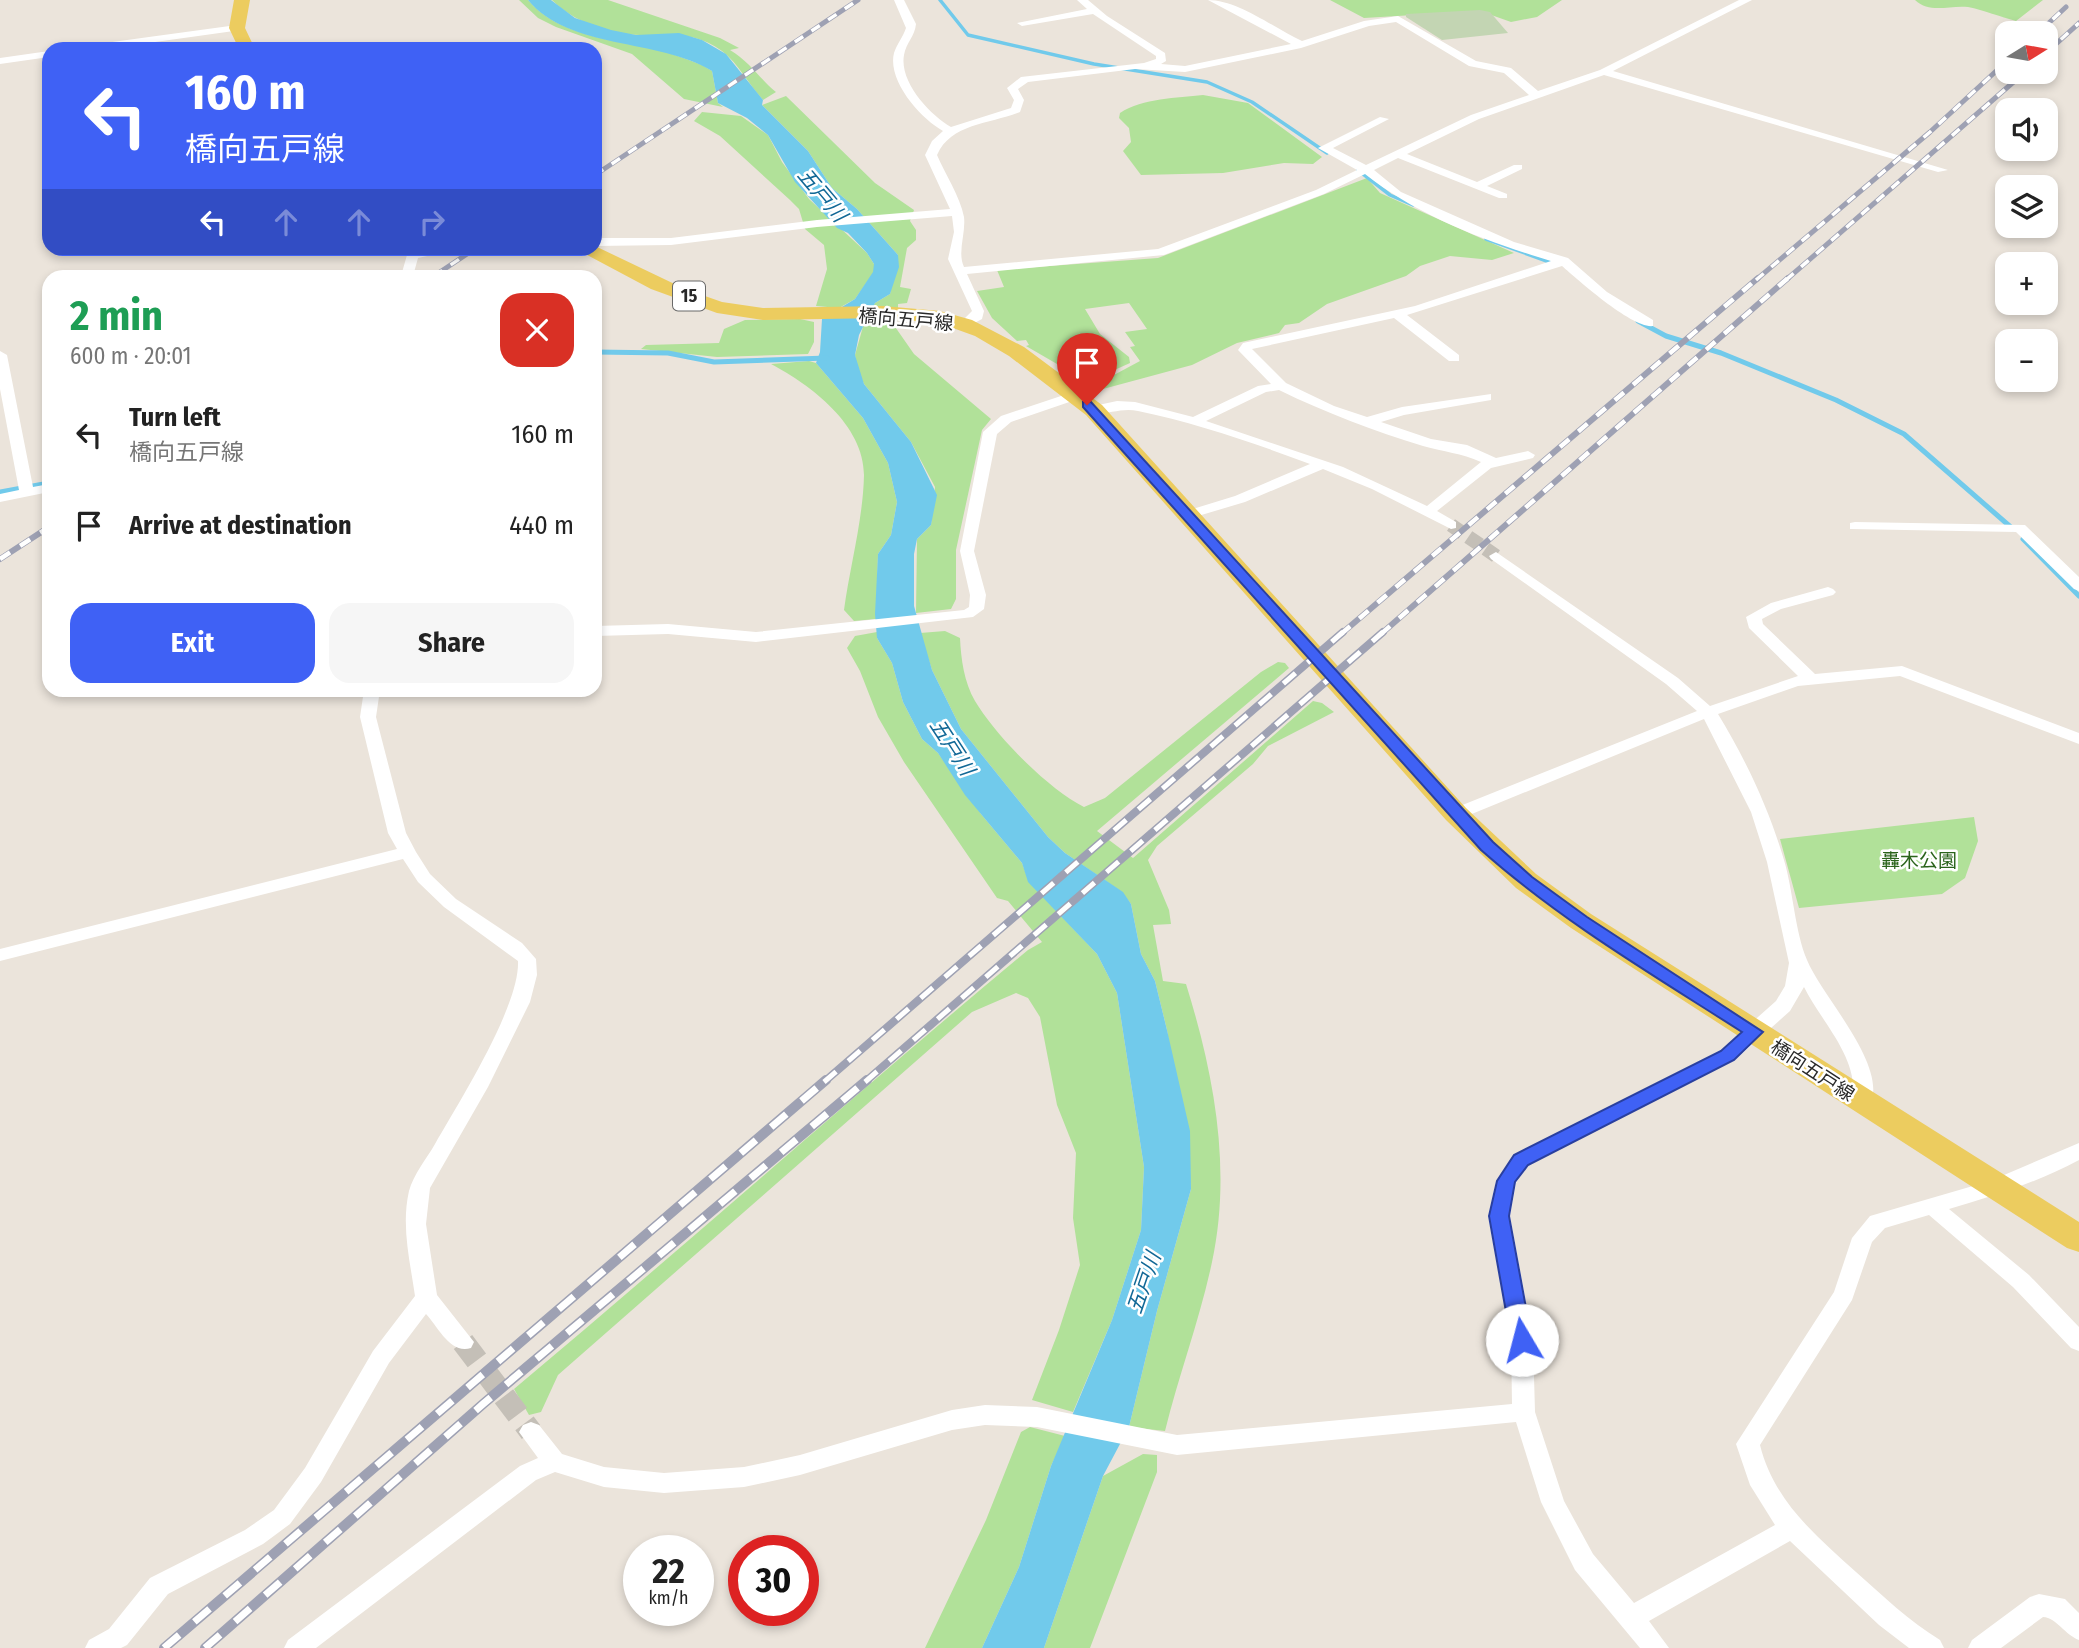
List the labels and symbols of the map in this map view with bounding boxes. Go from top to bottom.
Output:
north arrow [1995,21,2058,84]
water label: 五戸川 [792,163,853,229]
road number: 15 [673,282,705,310]
street label: 橋向五戸線 [858,304,954,335]
pin [1057,333,1117,405]
water label: 五戸川 [924,714,981,782]
park label: 轟木公園 [1881,849,1957,872]
street label: 橋向五戸線 [1767,1035,1859,1106]
water label: 五戸川 [1121,1247,1167,1317]
position arrow [1485,1303,1559,1377]
speed limit sign: 30 [728,1535,819,1626]

